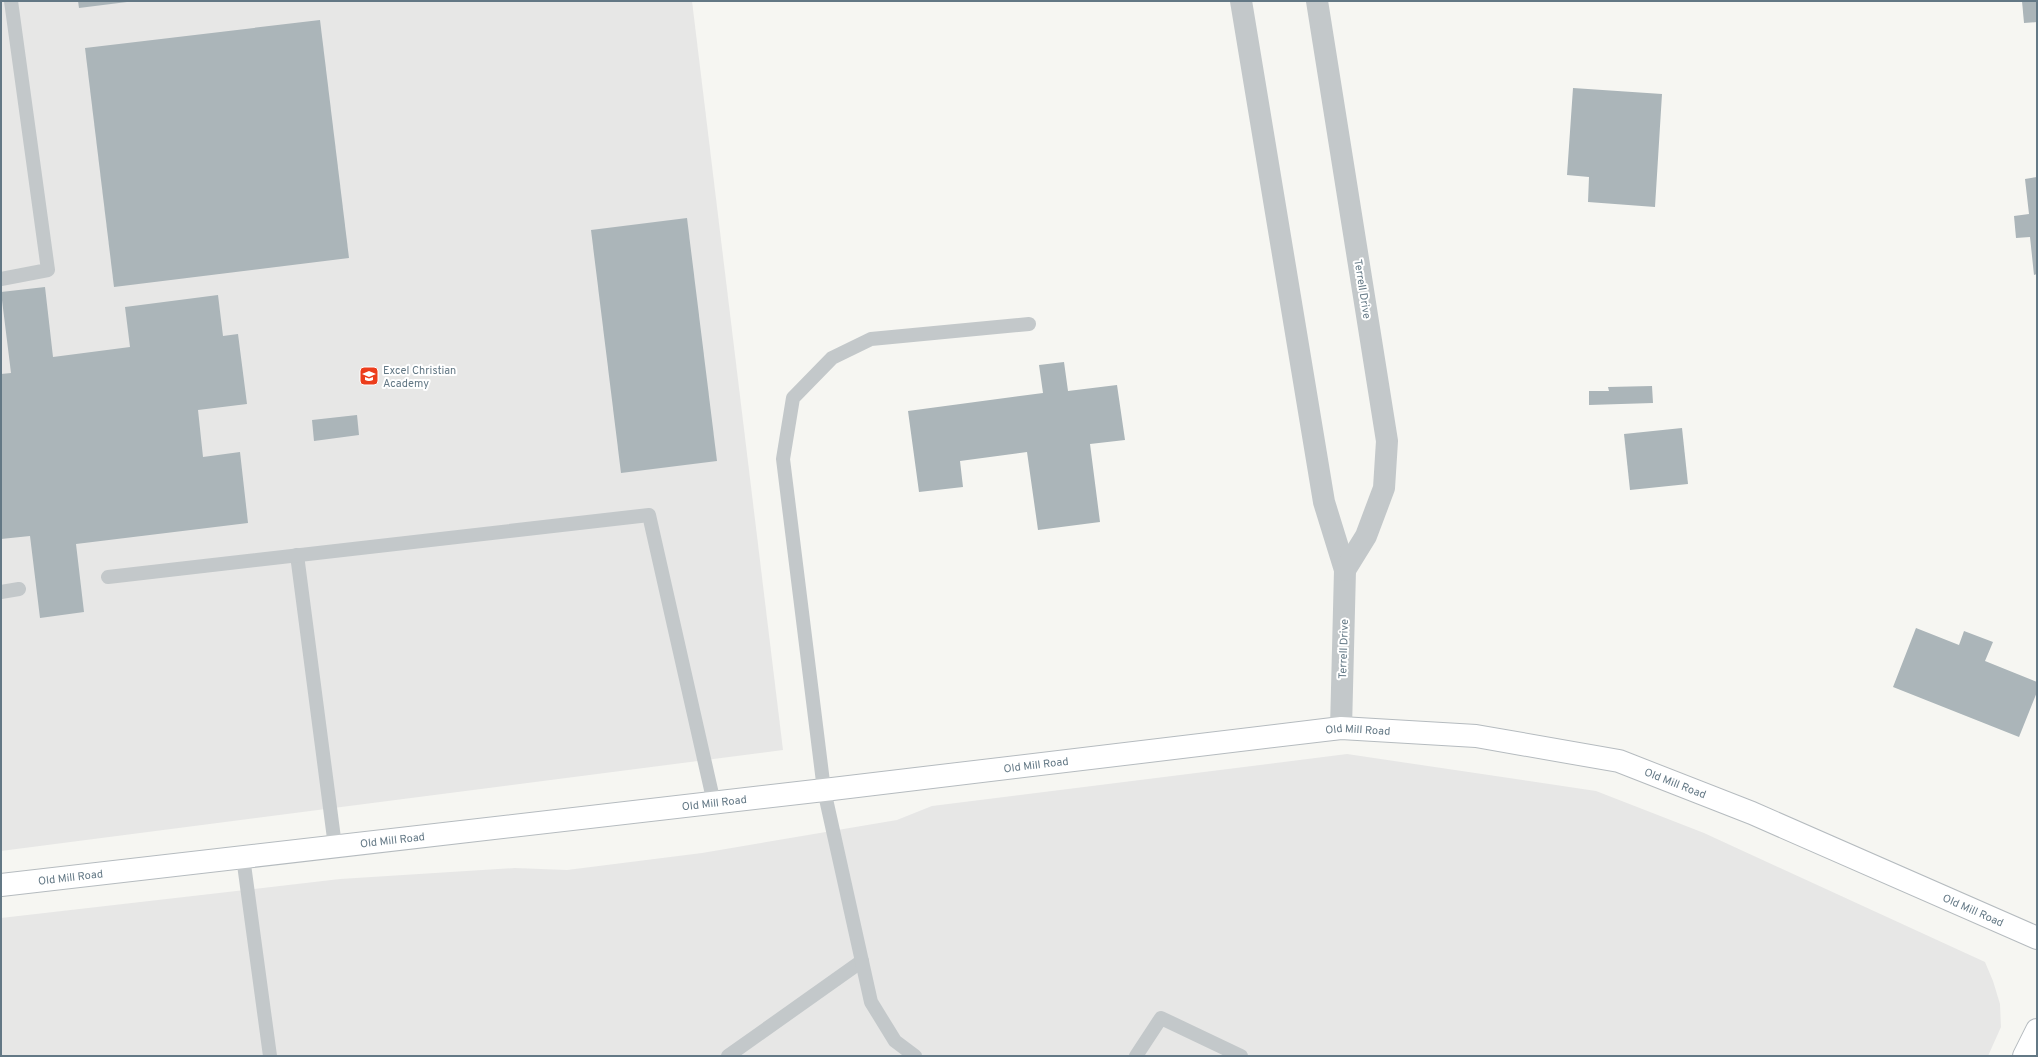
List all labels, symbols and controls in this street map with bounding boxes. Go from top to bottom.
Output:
street label: Terrell Drive [1350,258,1374,320]
place label: Excel Christian Academy [383,364,456,391]
school or university icon: Excel Christian Academy [358,365,380,387]
street label: Terrell Drive [1336,619,1352,679]
street label: Old Mill Road [1325,722,1391,739]
street label: Old Mill Road [1003,755,1069,776]
street label: Old Mill Road [1642,766,1708,802]
street label: Old Mill Road [681,793,748,814]
street label: Old Mill Road [359,830,426,852]
street label: Old Mill Road [37,867,104,889]
street label: Old Mill Road [1940,891,2006,930]

